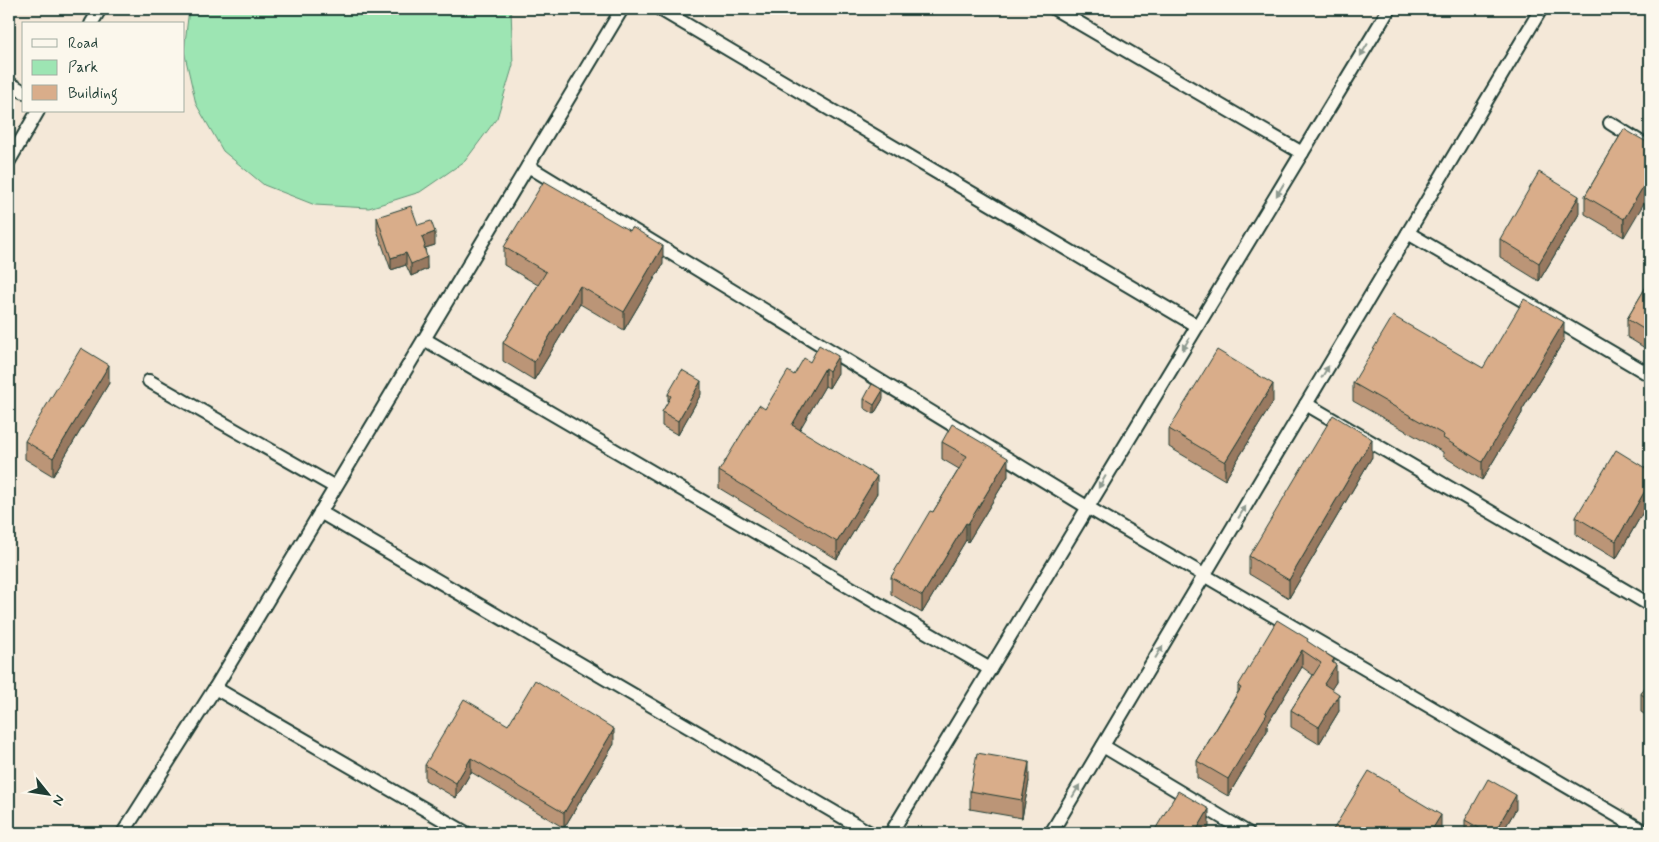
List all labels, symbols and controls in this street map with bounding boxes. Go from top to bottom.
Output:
legend [22,22,185,112]
text: Road [68,34,98,54]
one-way arrow [1359,44,1368,57]
text: Park [68,58,98,78]
text: Building [68,84,118,105]
one-way arrow [1275,183,1284,196]
one-way arrow [1182,337,1191,350]
one-way arrow [1321,365,1329,380]
one-way arrow [1097,476,1106,489]
one-way arrow [1238,504,1246,519]
one-way arrow [1155,644,1163,659]
north arrow [22,770,72,820]
one-way arrow [1072,784,1080,799]
text: N [48,791,69,809]

